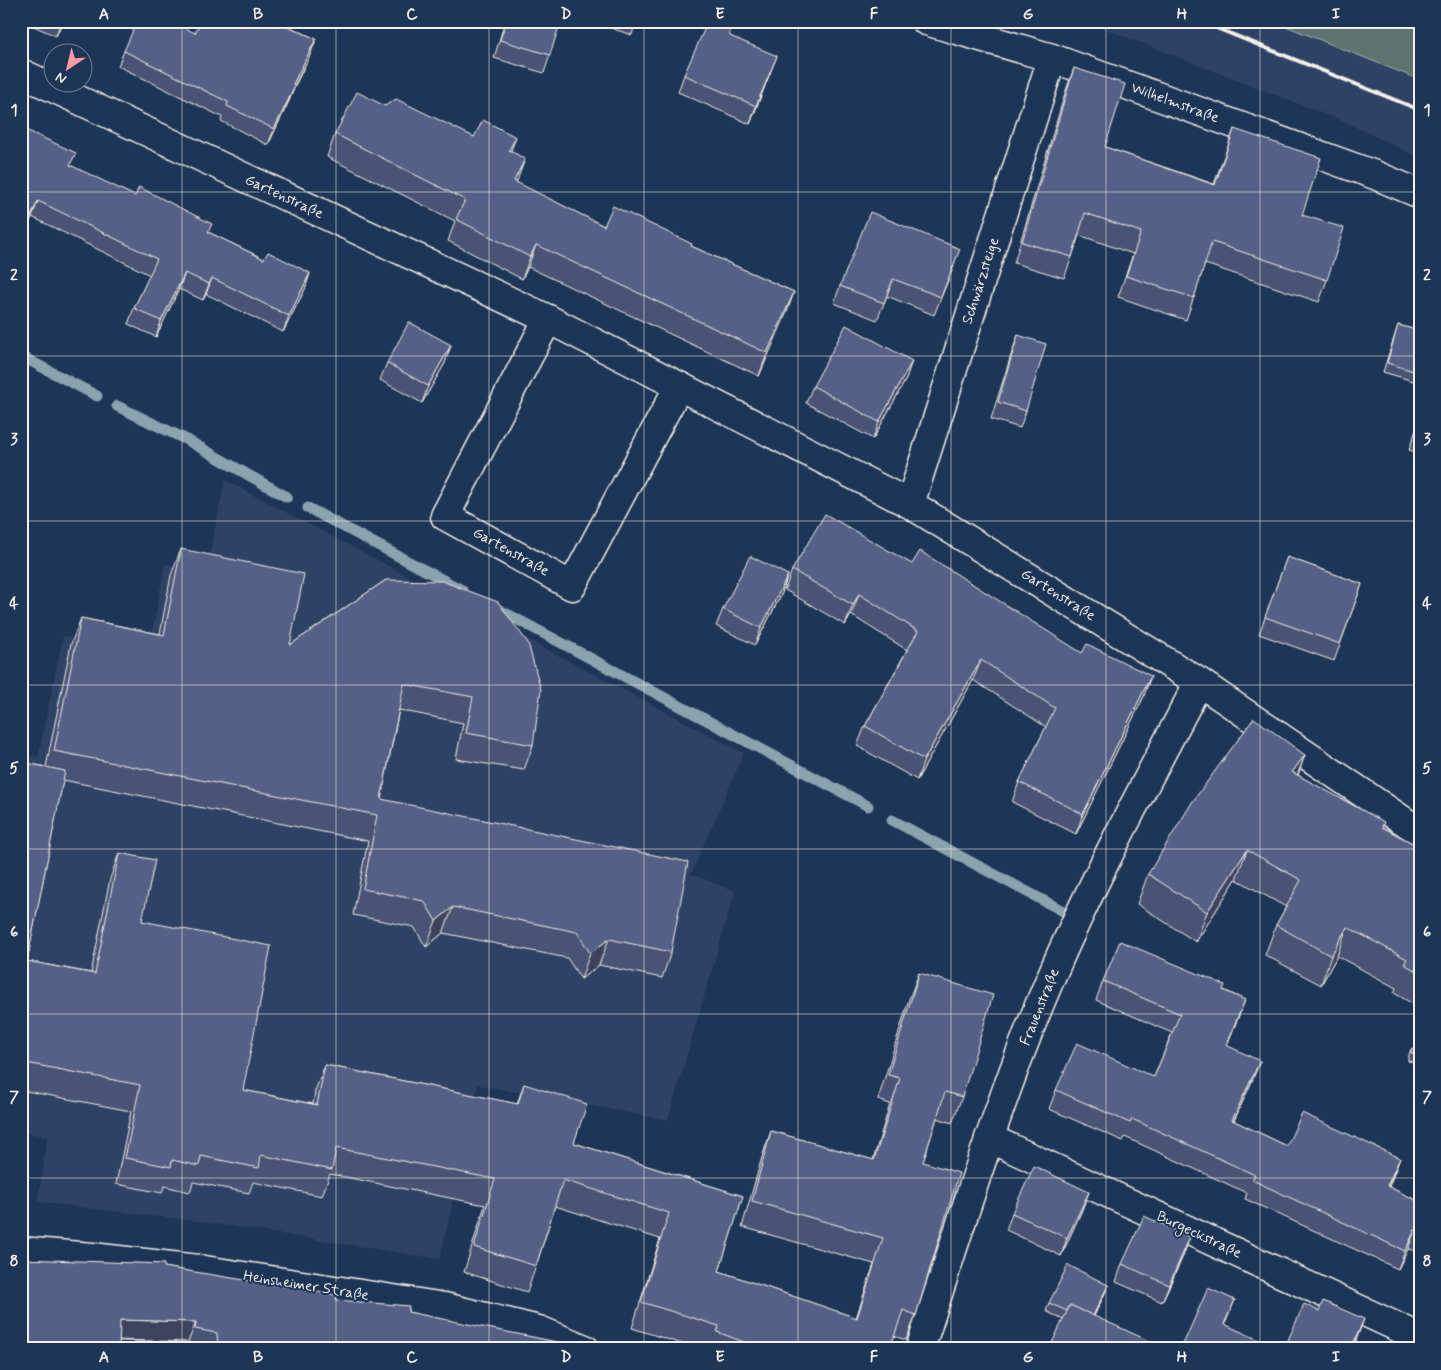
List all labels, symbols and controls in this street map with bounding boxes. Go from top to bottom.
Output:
text: A [99,4,109,25]
text: B [253,4,263,25]
text: C [406,4,418,25]
text: D [560,4,572,25]
text: E [715,4,725,25]
text: F [870,4,879,25]
text: G [1023,4,1034,25]
text: H [1177,4,1188,25]
text: I [1332,4,1341,25]
north arrow [42,42,92,92]
text: N [52,68,70,88]
street label: Wilhelmstraße [1128,78,1222,128]
text: 1 [10,100,18,121]
text: 1 [1423,100,1431,121]
street label: Gartenstraße [241,170,327,224]
street label: Schwärzsteige [958,235,1004,327]
text: 2 [10,265,18,286]
text: 2 [1423,265,1431,286]
text: 3 [10,429,18,450]
text: 3 [1423,429,1431,450]
street label: Gartenstraße [469,523,553,581]
street label: Gartenstraße [1017,564,1099,626]
text: 4 [9,593,19,614]
text: 4 [1422,593,1432,614]
text: 5 [9,758,19,779]
text: 5 [1422,758,1432,779]
text: 6 [10,922,18,943]
text: 6 [1423,922,1431,943]
street label: Frauenstraße [1015,965,1065,1049]
text: 7 [9,1087,19,1108]
text: 7 [1422,1087,1432,1108]
street label: Burgeckstraße [1153,1207,1245,1264]
text: 8 [9,1251,19,1272]
text: 8 [1422,1251,1432,1272]
street label: Heinsheimer Straße [242,1266,370,1306]
text: A [99,1347,109,1368]
text: B [253,1347,263,1368]
text: C [406,1347,418,1368]
text: D [560,1347,572,1368]
text: E [715,1347,725,1368]
text: F [870,1347,879,1368]
text: G [1023,1347,1034,1368]
text: H [1177,1347,1188,1368]
text: I [1332,1347,1341,1368]

